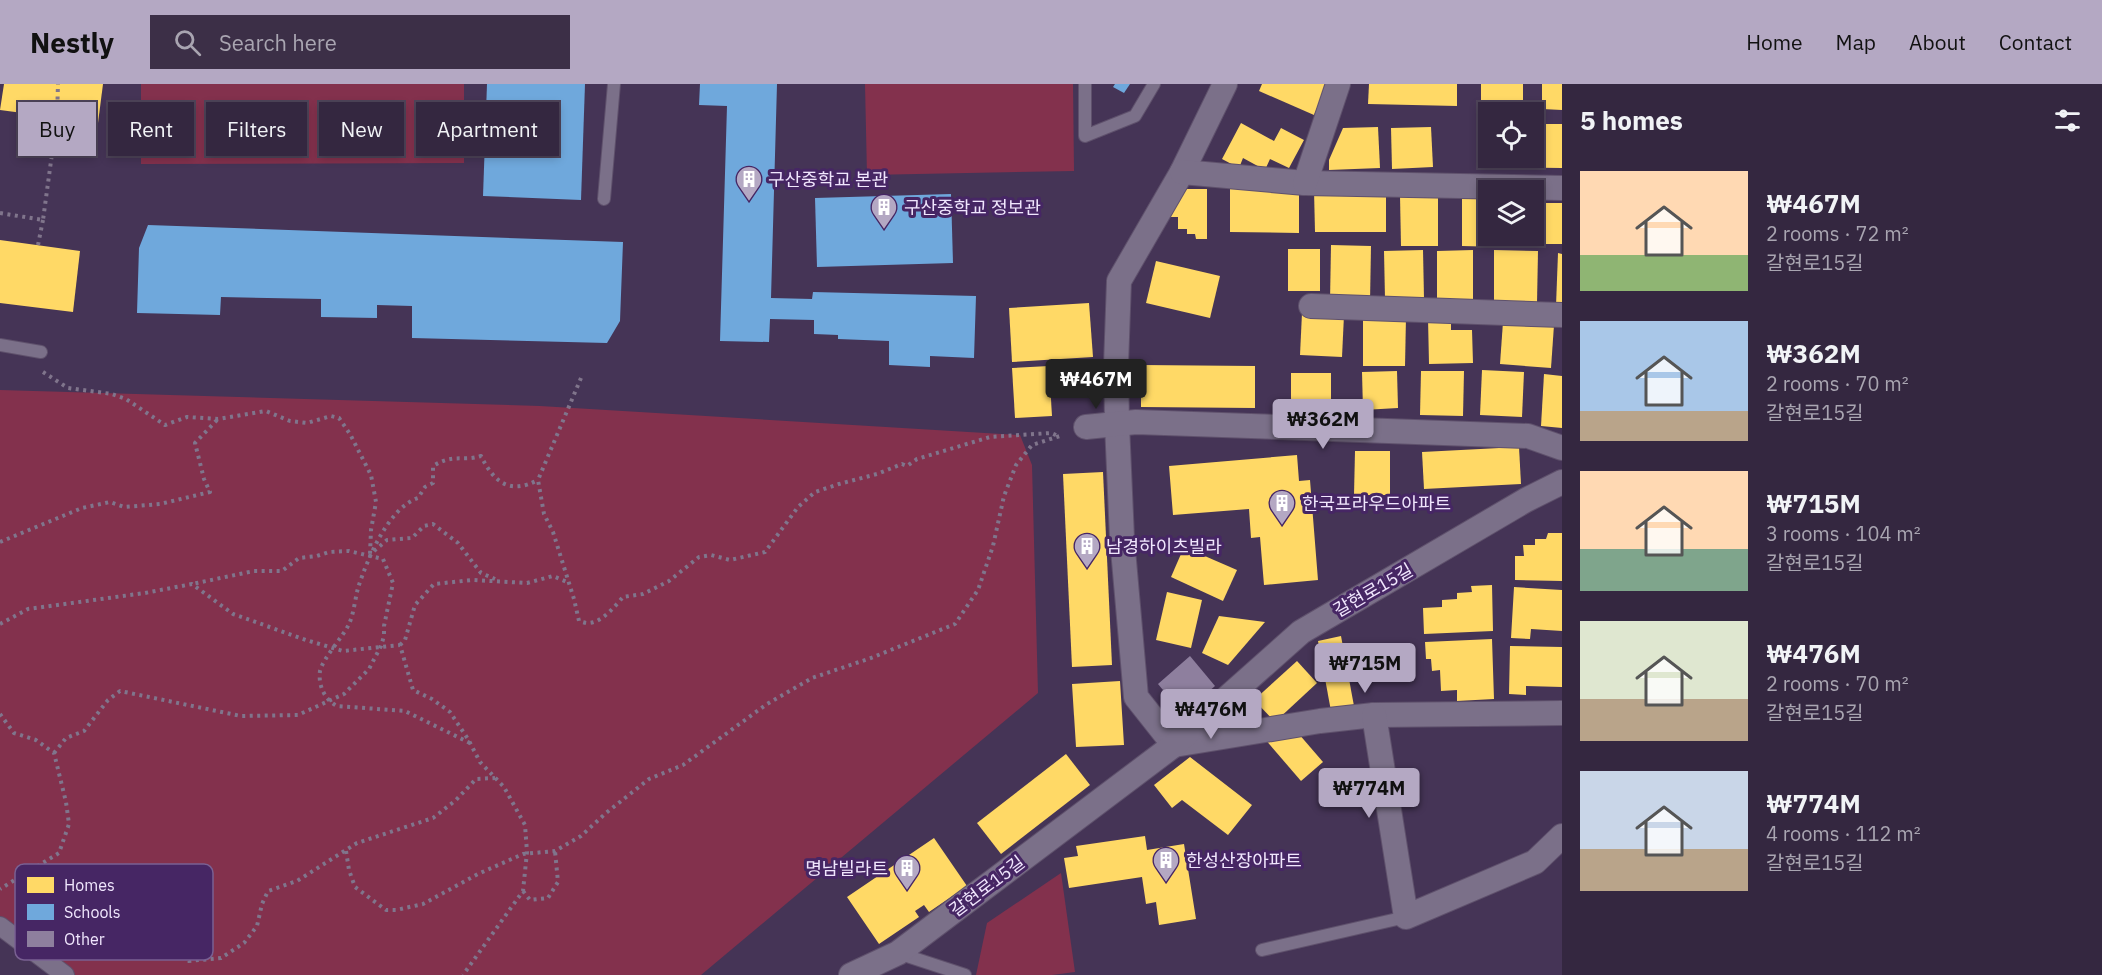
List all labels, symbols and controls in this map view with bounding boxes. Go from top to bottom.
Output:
search box [150,15,570,69]
text: Nestly [30,24,114,61]
icon: search [171,26,204,59]
text: Search here [219,28,337,57]
text: Home [1746,28,1803,56]
text: Map [1836,28,1876,56]
text: About [1909,28,1966,56]
text: Contact [1999,28,2072,56]
chip: Buy [18,102,96,156]
chip: Rent [108,102,194,156]
chip: Filters [206,102,307,156]
chip: New [319,102,404,156]
chip: Apartment [416,102,559,156]
map controls [1478,102,1544,246]
button: locate [1478,102,1544,168]
text: 5 homes [1580,103,1683,137]
icon: filters [2051,104,2084,137]
building icon: 구산중학교 본관 [734,164,764,202]
place label: 구산중학교 본관 [768,168,889,191]
button: layers [1478,180,1544,246]
text: ₩467M [1766,186,1861,220]
building icon: 구산중학교 정보관 [869,192,899,230]
icon: home [1628,195,1700,267]
place label: 구산중학교 정보관 [904,196,1041,219]
text: 2 rooms · 72 m² [1766,220,1909,247]
text: 갈현로15길 [1766,249,1864,276]
text: ₩362M [1766,336,1861,370]
icon: home [1628,345,1700,417]
pin: ₩467M [1054,359,1138,410]
text: ₩467M [1060,365,1132,392]
text: 2 rooms · 70 m² [1766,370,1909,397]
pin: ₩362M [1281,399,1365,450]
text: 갈현로15길 [1766,399,1864,426]
text: ₩362M [1287,405,1359,432]
text: ₩715M [1766,486,1861,520]
building icon: 한국프라우드아파트 [1267,488,1297,526]
place label: 한국프라우드아파트 [1302,492,1451,515]
icon: home [1628,495,1700,567]
text: 3 rooms · 104 m² [1766,520,1921,547]
building icon: 남경하이츠빌라 [1072,531,1102,569]
place label: 남경하이츠빌라 [1106,535,1222,558]
text: 갈현로15길 [1766,549,1864,576]
street label: 갈현로15길 [1329,558,1417,622]
text: ₩476M [1766,636,1861,670]
pin: ₩715M [1323,643,1407,694]
icon: home [1628,645,1700,717]
text: ₩715M [1329,649,1401,676]
text: 2 rooms · 70 m² [1766,670,1909,697]
pin: ₩476M [1169,689,1253,740]
text: ₩476M [1175,695,1247,722]
text: 갈현로15길 [1766,699,1864,726]
pin: ₩774M [1327,768,1411,819]
text: ₩774M [1333,774,1405,801]
text: ₩774M [1766,786,1861,820]
icon: home [1628,795,1700,867]
text: 4 rooms · 112 m² [1766,820,1921,847]
building icon: 한성산장아파트 [1151,845,1181,883]
place label: 한성산장아파트 [1186,849,1302,872]
text: 갈현로15길 [1766,849,1864,876]
street label: 갈현로15길 [945,850,1029,922]
building icon: 명남빌라트 [892,853,922,891]
place label: 명남빌라트 [805,857,888,880]
legend [15,864,213,960]
text: Homes [64,875,115,895]
text: Schools [64,902,121,922]
text: Other [64,929,105,949]

